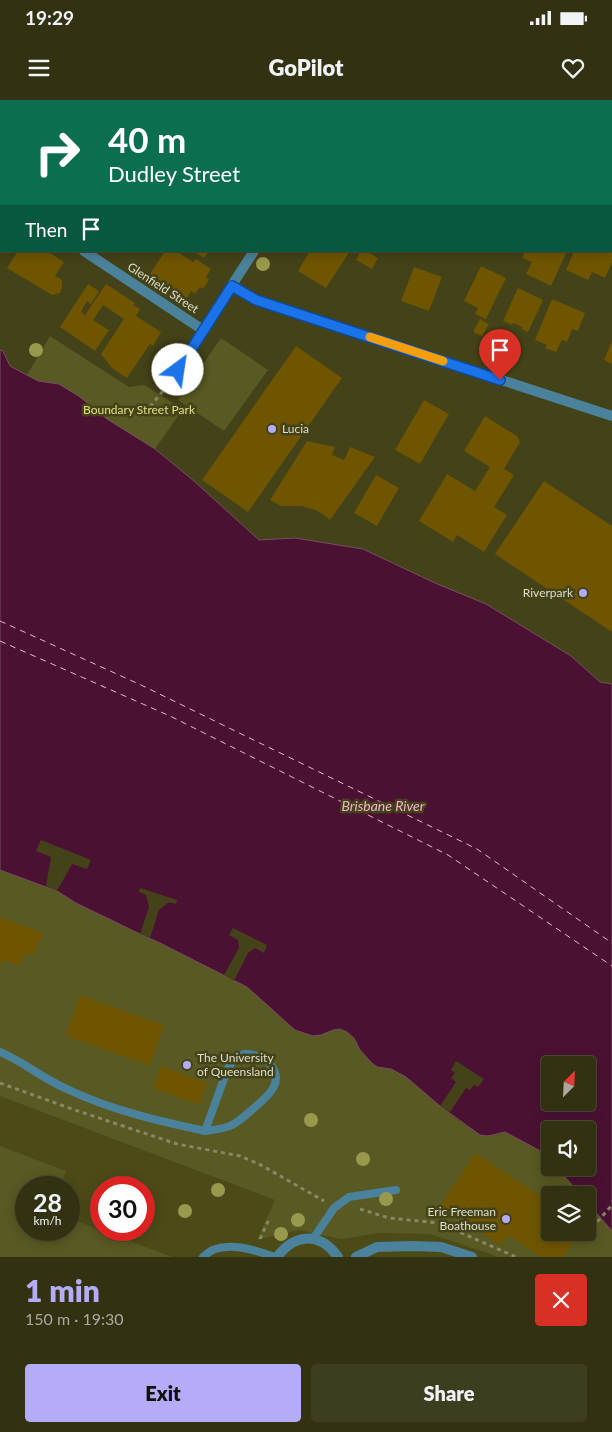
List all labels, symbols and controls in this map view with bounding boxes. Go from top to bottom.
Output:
text: 19:29 [25,6,74,29]
icon: menu [25,54,53,82]
text: GoPilot [269,54,343,81]
icon: heart [559,54,587,82]
text: 40 m [108,118,186,160]
icon: right [25,120,90,185]
text: Dudley Street [108,160,240,187]
icon: arrive [77,215,105,243]
text: Then [25,218,67,241]
street label: Glenfield Street [125,259,202,317]
pin [479,329,521,380]
icon: arrive [486,336,514,364]
position arrow [151,343,203,395]
park label: Boundary Street Park [83,402,196,417]
place label: Lucia [282,421,309,436]
marker: Lucia [266,423,278,435]
place label: Riverpark [523,585,574,600]
marker: Riverpark [577,587,589,599]
water label: Brisbane River [341,797,425,814]
place label: The University of Queensland [197,1050,274,1079]
north arrow [541,1056,596,1111]
map controls [541,1056,596,1241]
marker: The University of Queensland [181,1059,193,1071]
button: sound [541,1121,596,1176]
speed limit sign: 30 [90,1176,155,1241]
button: layers [541,1186,596,1241]
text: 28 [33,1187,62,1217]
place label: Eric Freeman Boathouse [428,1204,496,1233]
text: km/h [33,1213,62,1228]
marker: Eric Freeman Boathouse [500,1213,512,1225]
text: 1 min [25,1272,100,1308]
button: close [535,1274,587,1326]
text: 150 m · 19:30 [25,1309,124,1328]
button: Exit [25,1364,301,1422]
button: Share [311,1364,587,1422]

